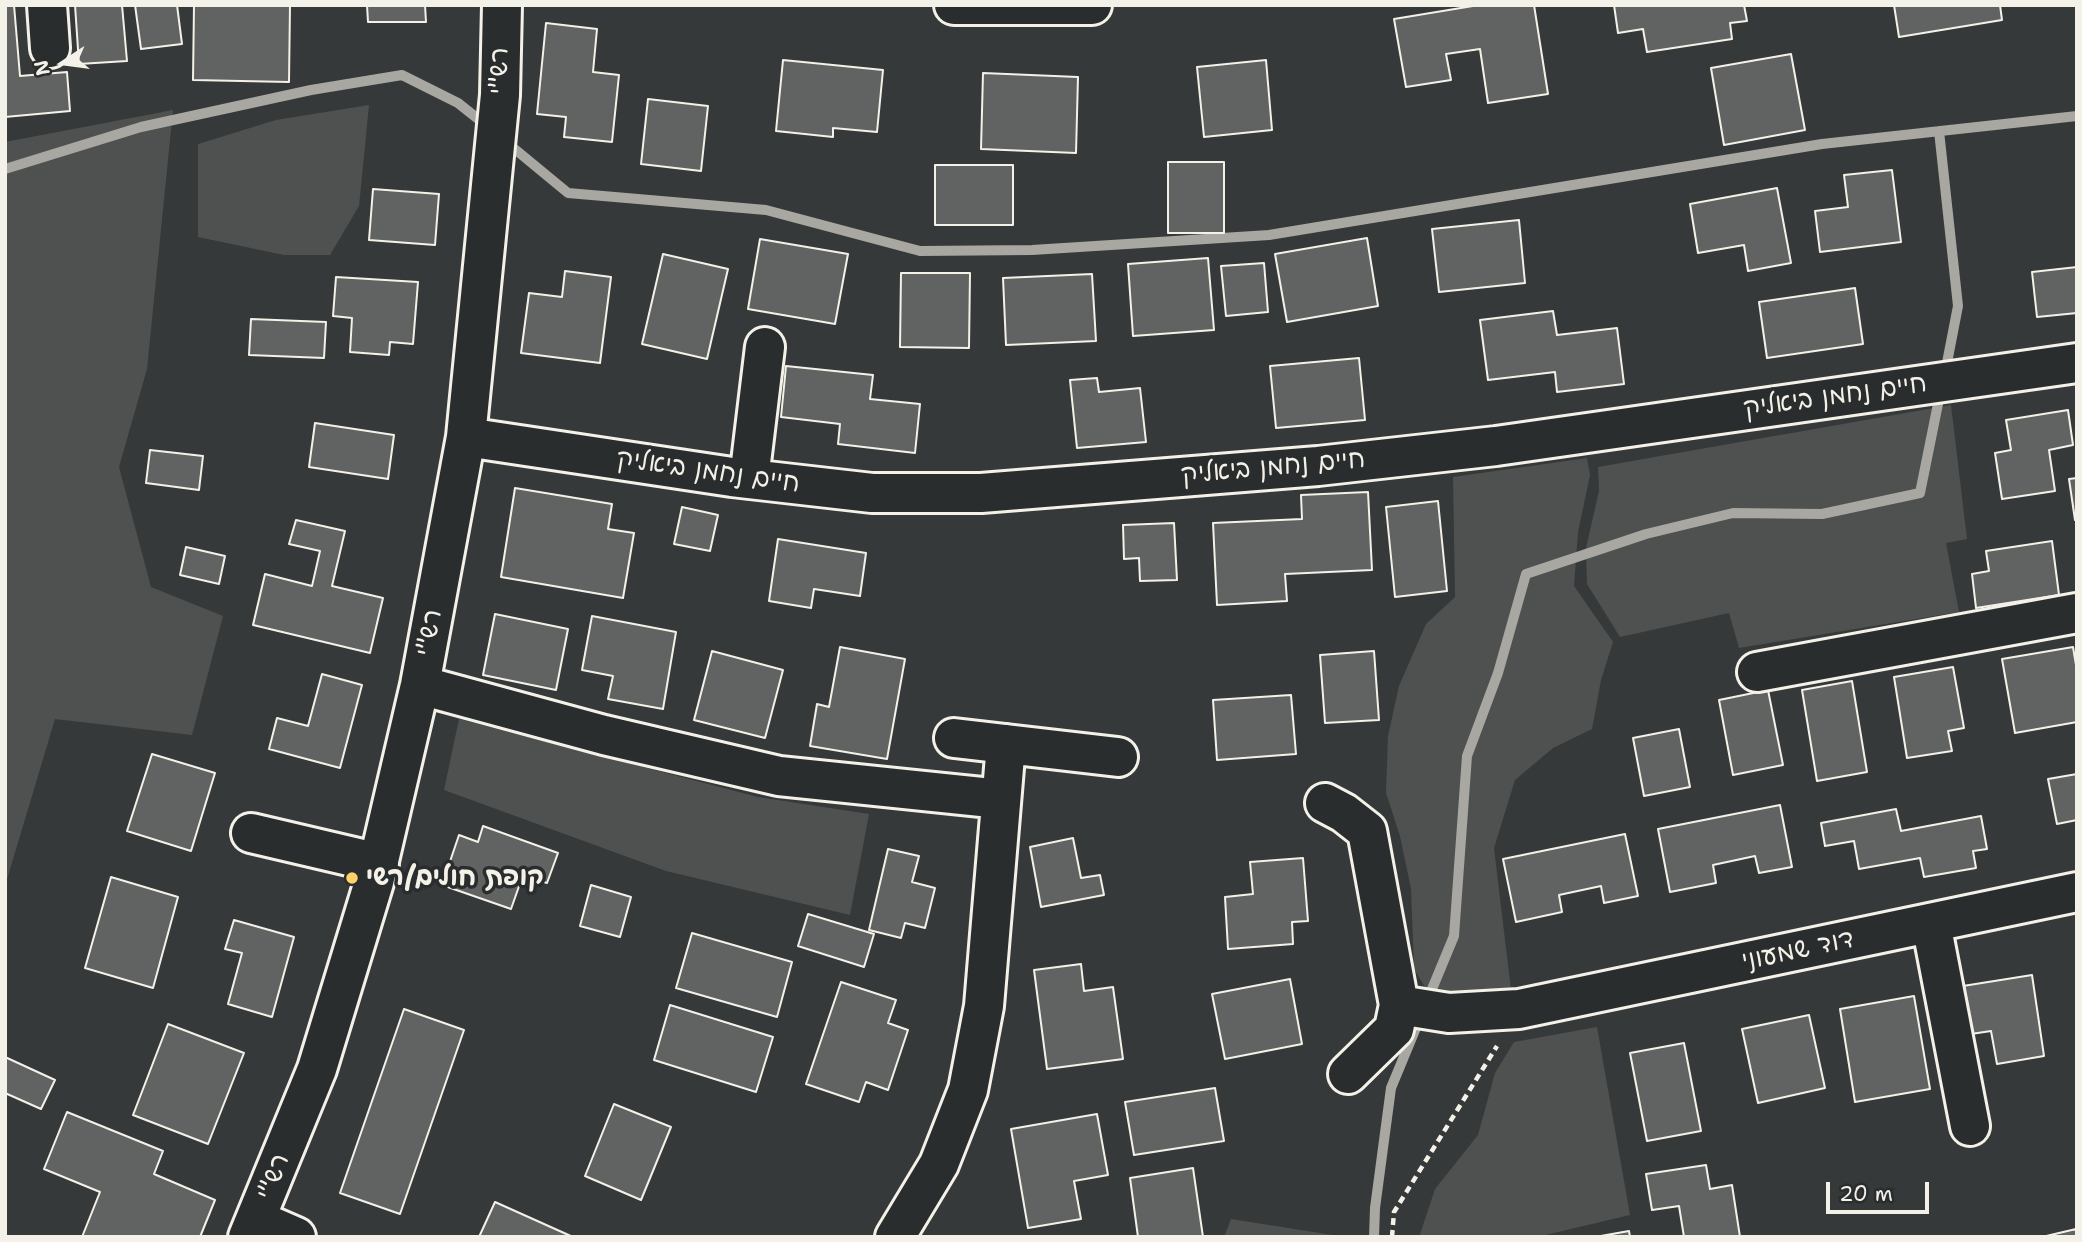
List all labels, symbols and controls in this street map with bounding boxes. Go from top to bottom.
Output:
north arrow [28,28,98,98]
street label: רש"י [484,47,516,95]
text: N [28,58,56,78]
street label: חיים נחמן ביאליק [1741,369,1929,425]
street label: חיים נחמן ביאליק [614,444,802,500]
street label: חיים נחמן ביאליק [1179,444,1367,492]
street label: רש"י [410,607,450,659]
place label: קופת חולים/רשי [366,862,544,894]
marker: קופת חולים/רשי [344,870,360,886]
street label: דוד שמעוני [1739,924,1857,978]
street label: רש"י [251,1149,297,1205]
scale bar [1830,1168,1933,1212]
text: 20 m [1839,1180,1893,1208]

